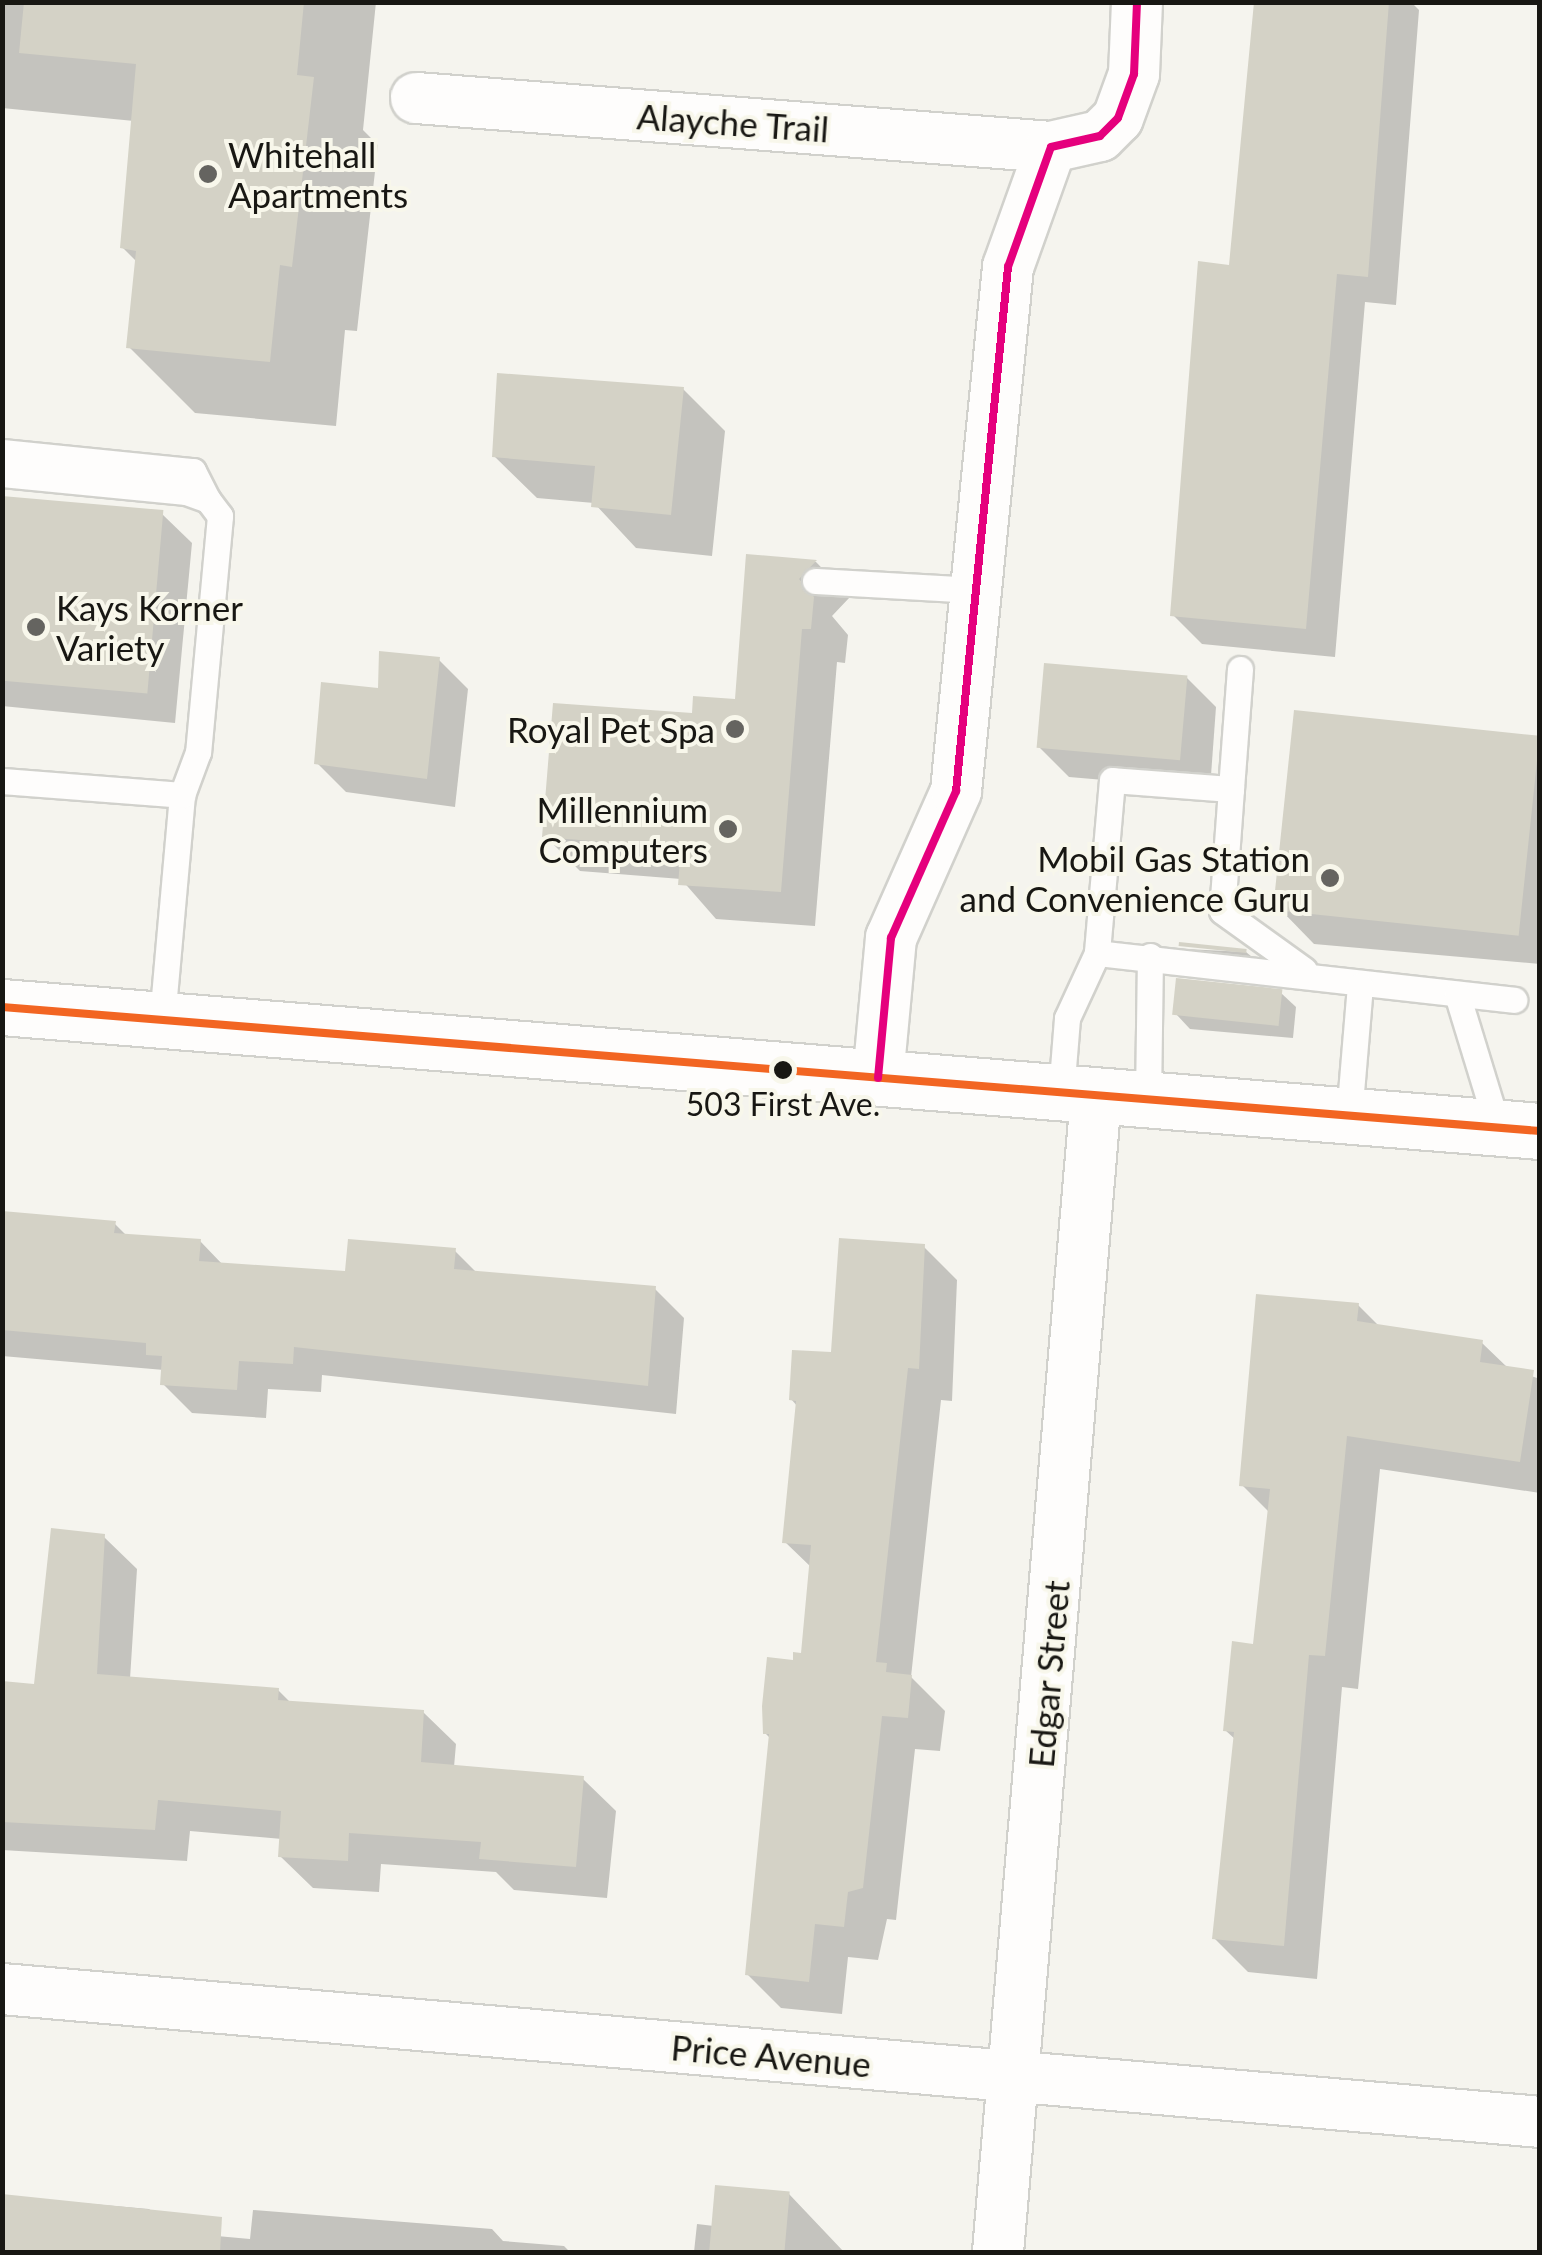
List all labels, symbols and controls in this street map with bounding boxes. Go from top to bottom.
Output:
street label: Alayche Trail [635,94,831,150]
place label: Whitehall Apartments [228,133,408,215]
marker: Whitehall Apartments [197,163,219,185]
place label: Kays Korner Variety [56,586,243,668]
marker: Kays Korner Variety [25,616,47,638]
place label: Royal Pet Spa [507,708,715,750]
marker: Royal Pet Spa [724,718,746,740]
place label: Millennium Computers [537,788,708,870]
marker: Millennium Computers [717,818,739,840]
place label: Mobil Gas Station and Convenience Guru [960,837,1310,919]
marker: Mobil Gas Station and Convenience Guru [1319,867,1341,889]
marker: 503 First Ave. [773,1060,793,1080]
place label: 503 First Ave. [685,1085,881,1123]
street label: Edgar Street [1019,1578,1077,1770]
street label: Price Avenue [669,2025,873,2085]

